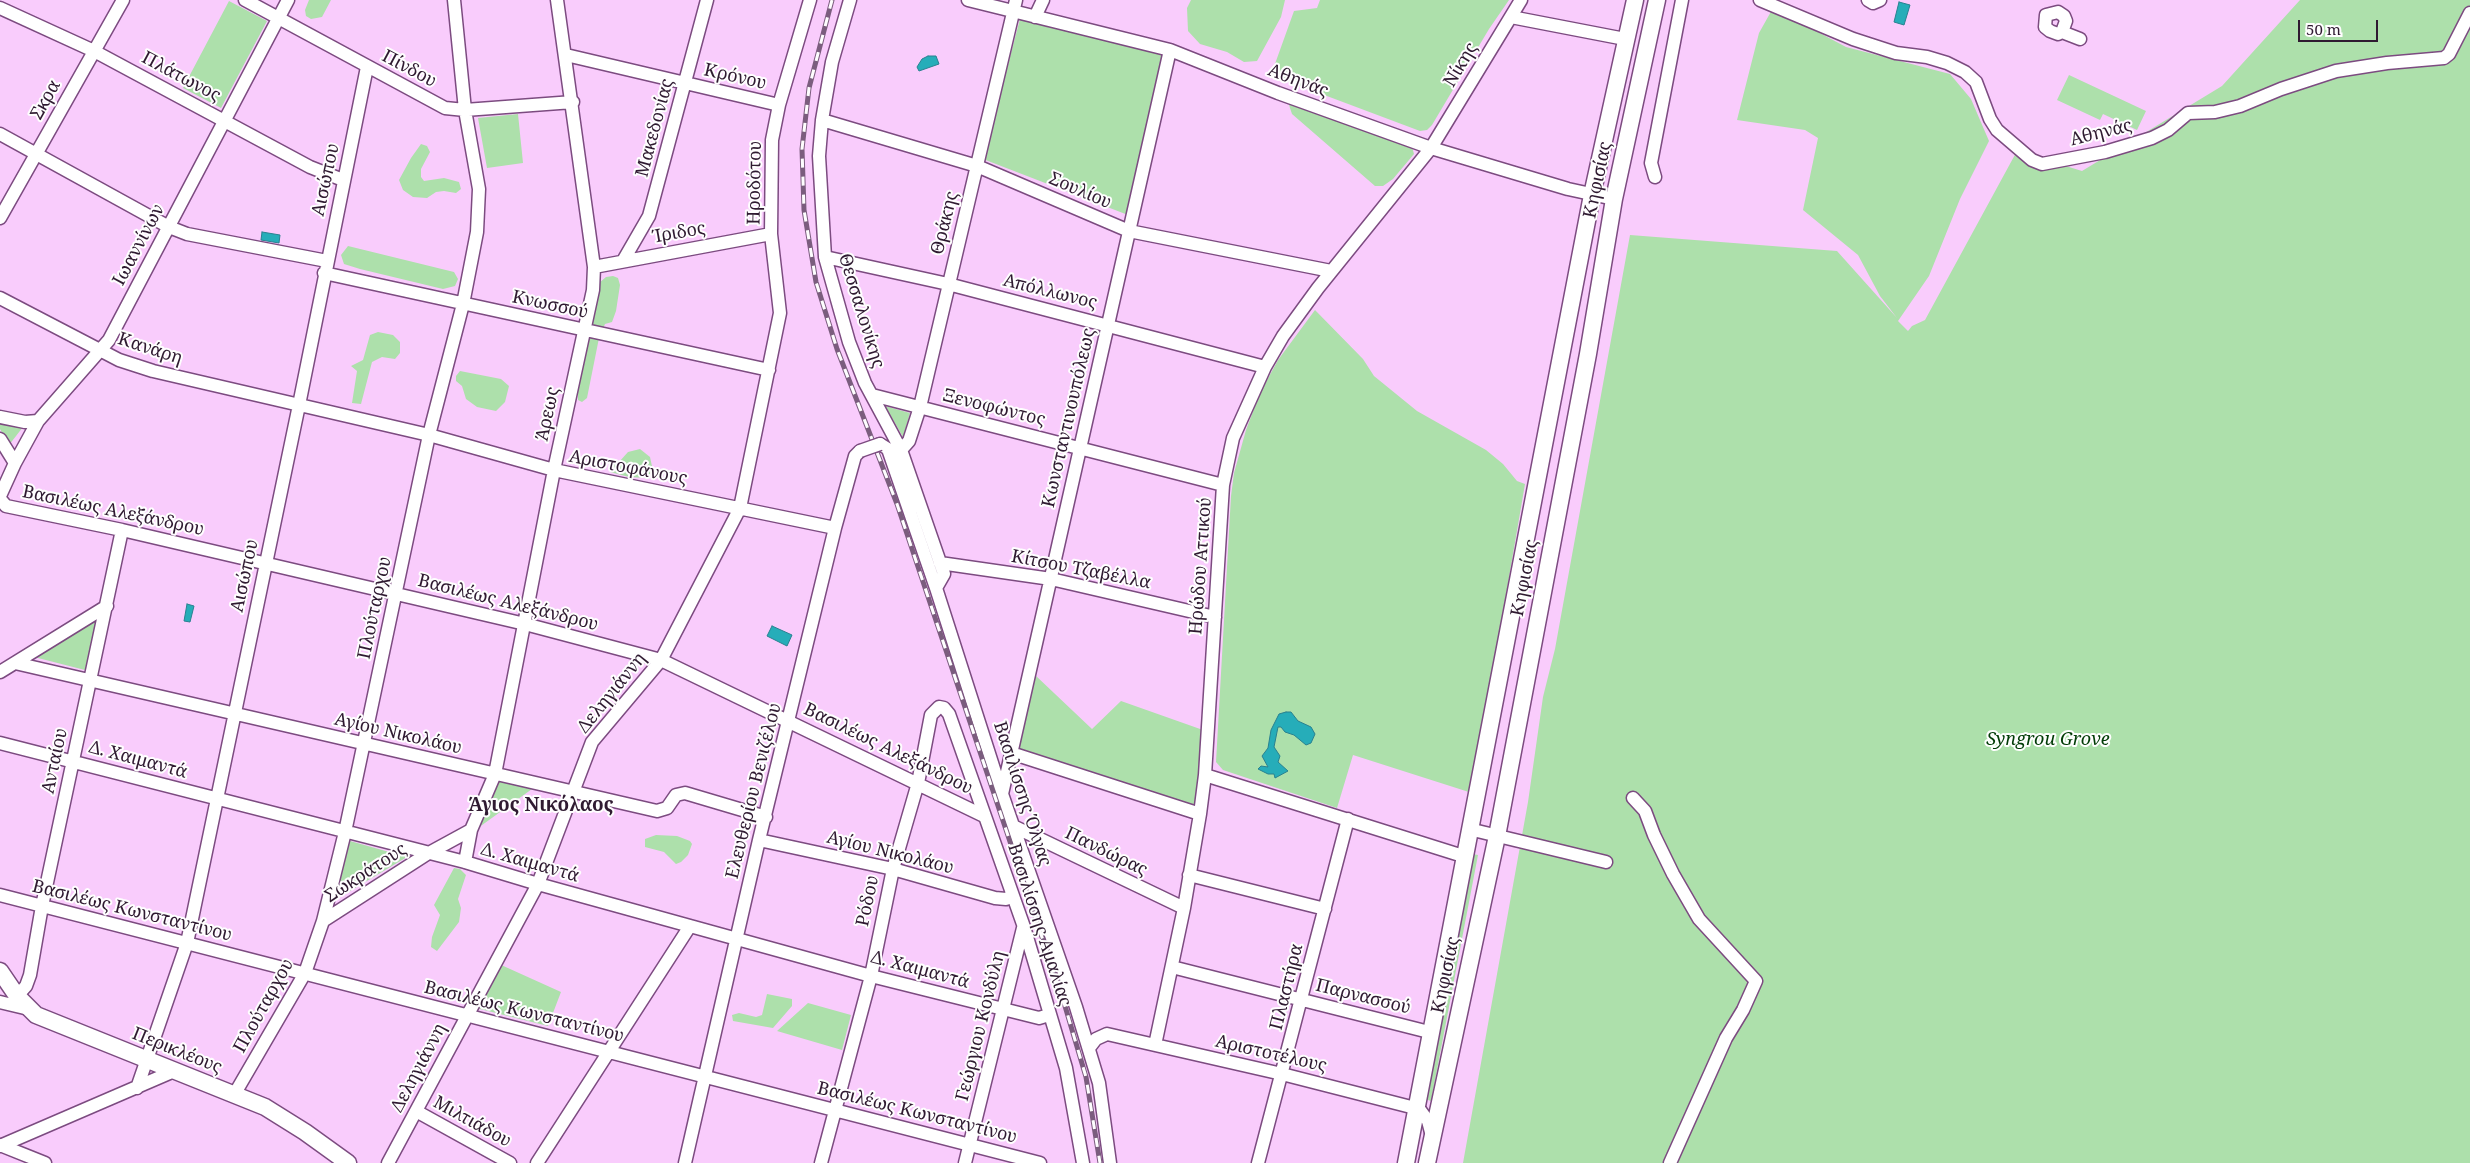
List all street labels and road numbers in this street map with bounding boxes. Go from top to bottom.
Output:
street label: Νίκης [1439,39,1483,91]
street label: Πίνδου [378,46,440,92]
street label: Πλάτωνος [138,47,224,107]
street label: Κρόνου [702,59,768,95]
street label: Αθηνάς [1265,60,1331,102]
street label: Σκρα [26,76,66,124]
street label: Μακεδονίας [632,76,678,180]
street label: Αθηνάς [2068,115,2134,151]
street label: Κηφισίας [1579,140,1617,220]
street label: Ηροδότου [743,141,767,225]
street label: Αισώπου [308,142,344,218]
street label: Σουλίου [1045,168,1115,214]
street label: Θράκης [927,189,963,257]
street label: Ιωαννίνων [109,201,169,289]
street label: Ίριδος [651,218,707,248]
street label: Θεσσαλονίκης [833,251,889,371]
street label: Απόλλωνος [1001,270,1099,314]
street label: Κνωσσού [510,286,590,324]
street label: Κωνσταντινουπόλεως [1038,326,1100,510]
street label: Κανάρη [115,328,185,370]
street label: Άρεως [532,385,564,443]
street label: Ξενοφώντος [941,385,1047,431]
street label: Αριστοφάνους [567,446,689,490]
street label: Βασιλέως Αλεξάνδρου [20,481,206,541]
street label: Ηρώδου Αττικού [1185,497,1217,635]
street label: Αισώπου [227,538,263,614]
street label: Κηφισίας [1507,538,1543,618]
street label: Κίτσου Τζαβέλλα [1009,546,1153,594]
street label: Πλούταρχου [354,555,396,661]
street label: Βασιλέως Αλεξάνδρου [416,570,600,636]
street label: Δεληγιάννη [573,649,651,737]
street label: Βασιλέως Αλεξάνδρου [800,699,976,799]
street label: Ελευθερίου Βενιζέλου [722,701,786,881]
street label: Αγίου Νικολάου [332,709,464,759]
street label: Βασιλίσσης Όλγας [988,719,1056,869]
street label: Ανταίου [38,726,72,796]
street label: Δ. Χαιμαντά [86,737,190,783]
street label: Πανδώρας [1061,823,1151,881]
street label: Αγίου Νικολάου [824,827,956,879]
street label: Σωκράτους [321,839,411,907]
street label: Δ. Χαιμαντά [479,839,581,887]
street label: Βασιλίσσης Αμαλίας [1002,841,1076,1009]
street label: Ρόδου [852,874,884,928]
street label: Βασιλέως Κωνσταντίνου [30,876,234,946]
street label: Κηφισίας [1427,935,1465,1015]
street label: Πλαστήρα [1266,942,1308,1032]
street label: Δ. Χαιμαντά [868,947,972,993]
street label: Γεώργιου Κονδύλη [952,949,1010,1103]
street label: Πλούταρχου [229,955,299,1057]
street label: Παρνασσού [1313,975,1413,1019]
street label: Βασιλέως Κωνσταντίνου [422,977,626,1047]
street label: Δεληγιάννη [387,1020,451,1116]
street label: Περικλέους [129,1023,225,1079]
street label: Αριστοτέλους [1213,1031,1329,1077]
street label: Βασιλέως Κωνσταντίνου [815,1078,1019,1148]
street label: Μιλτιάδου [429,1092,515,1152]

